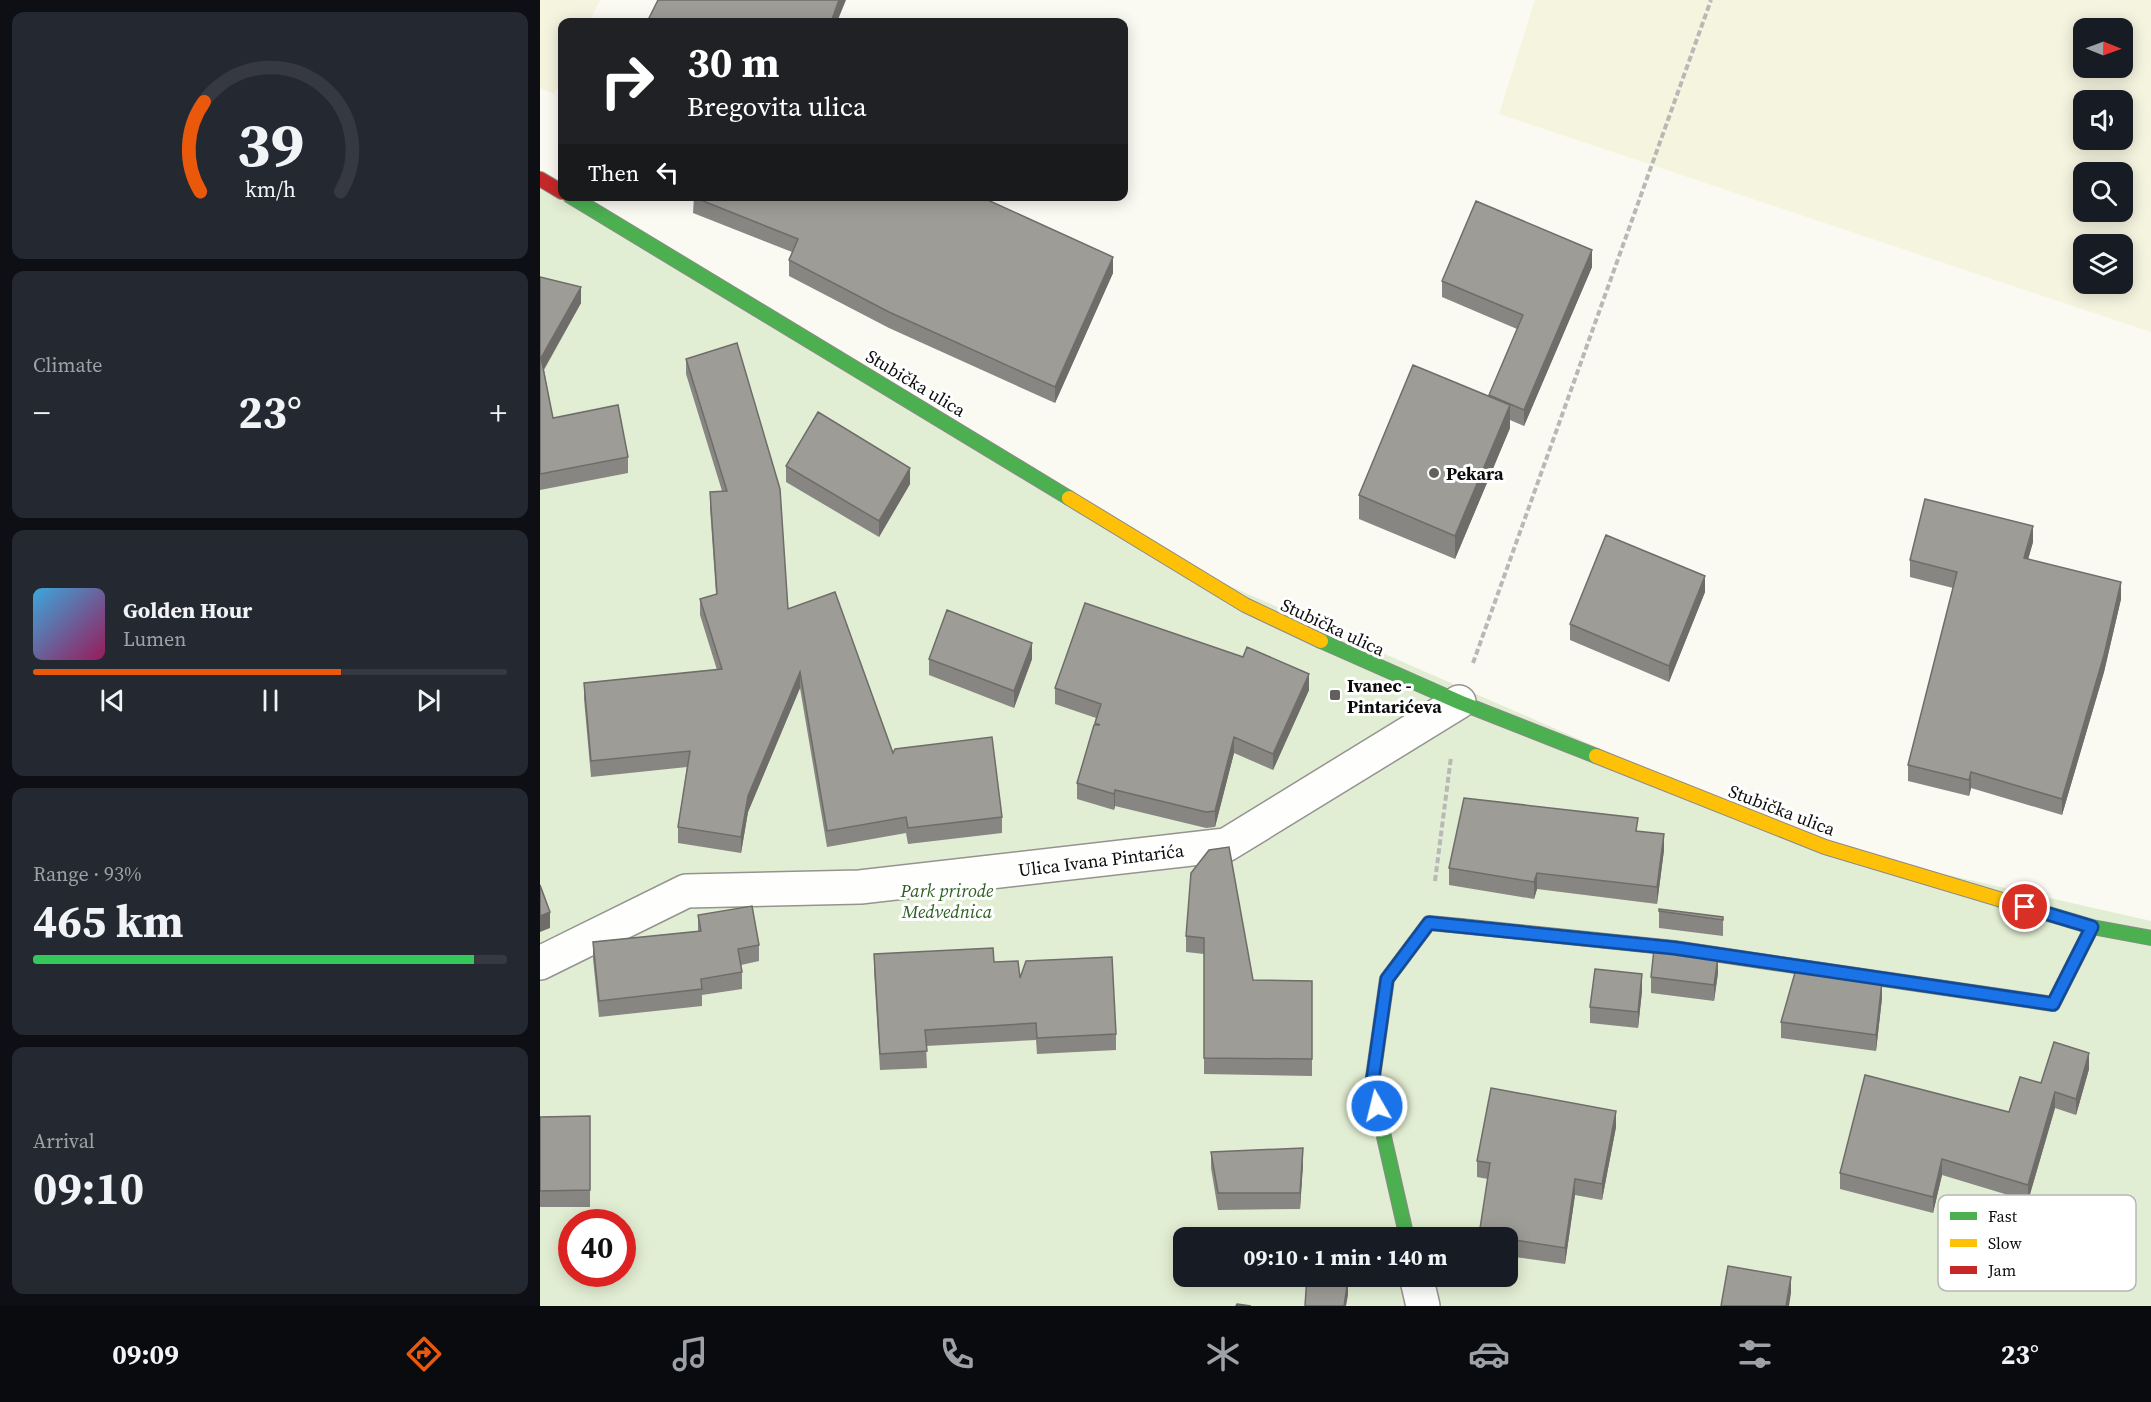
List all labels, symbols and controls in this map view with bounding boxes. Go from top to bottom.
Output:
north arrow [2073,18,2133,78]
map controls [2073,18,2133,294]
text: 30 m [687,33,780,91]
icon: right [588,42,666,120]
text: Bregovita ulica [687,88,867,125]
button: sound [2073,90,2133,150]
text: 39 [236,102,304,188]
icon: left [651,156,684,189]
text: Then [588,158,639,188]
button: search [2073,162,2133,222]
text: km/h [244,176,296,205]
button: layers [2073,234,2133,294]
street label: Stubička ulica [862,343,971,423]
text: Climate [33,351,102,379]
text: 23° [238,381,302,443]
text: − [33,390,51,435]
text: + [489,390,507,435]
place label: Pekara [1446,461,1504,486]
marker: Pekara [1427,466,1441,480]
street label: Stubička ulica [1277,592,1390,662]
text: Golden Hour [123,595,252,625]
text: Lumen [123,625,186,653]
place label: Ivanec - Pintarićeva [1347,673,1442,719]
icon: previous [96,684,129,717]
icon: pause [254,684,287,717]
icon: next [412,684,445,717]
marker: Ivanec - Pintarićeva [1328,688,1342,702]
street label: Stubička ulica [1725,778,1840,842]
street label: Ulica Ivana Pintarića [1017,837,1186,883]
text: Range · 93% [33,860,142,888]
park label: Park prirode Medvednica [900,878,994,924]
pin [1999,881,2050,932]
text: 465 km [33,890,184,952]
icon: arrive [2008,890,2041,923]
position arrow [1345,1074,1409,1138]
text: Arrival [33,1127,95,1155]
text: 09:10 [33,1157,144,1219]
legend [1938,1195,2136,1291]
text: Fast [1988,1205,2018,1227]
speed limit sign: 40 [558,1209,636,1287]
text: Slow [1988,1232,2023,1254]
text: 09:10 · 1 min · 140 m [1244,1242,1447,1272]
text: Jam [1987,1259,2016,1281]
icon: directions [403,1333,445,1375]
icon: music [669,1333,711,1375]
icon: phone [936,1333,978,1375]
icon: climate [1202,1333,1244,1375]
icon: car [1468,1333,1510,1375]
icon: filters [1734,1333,1776,1375]
text: 09:09 [112,1336,179,1373]
text: 23° [2001,1336,2039,1373]

